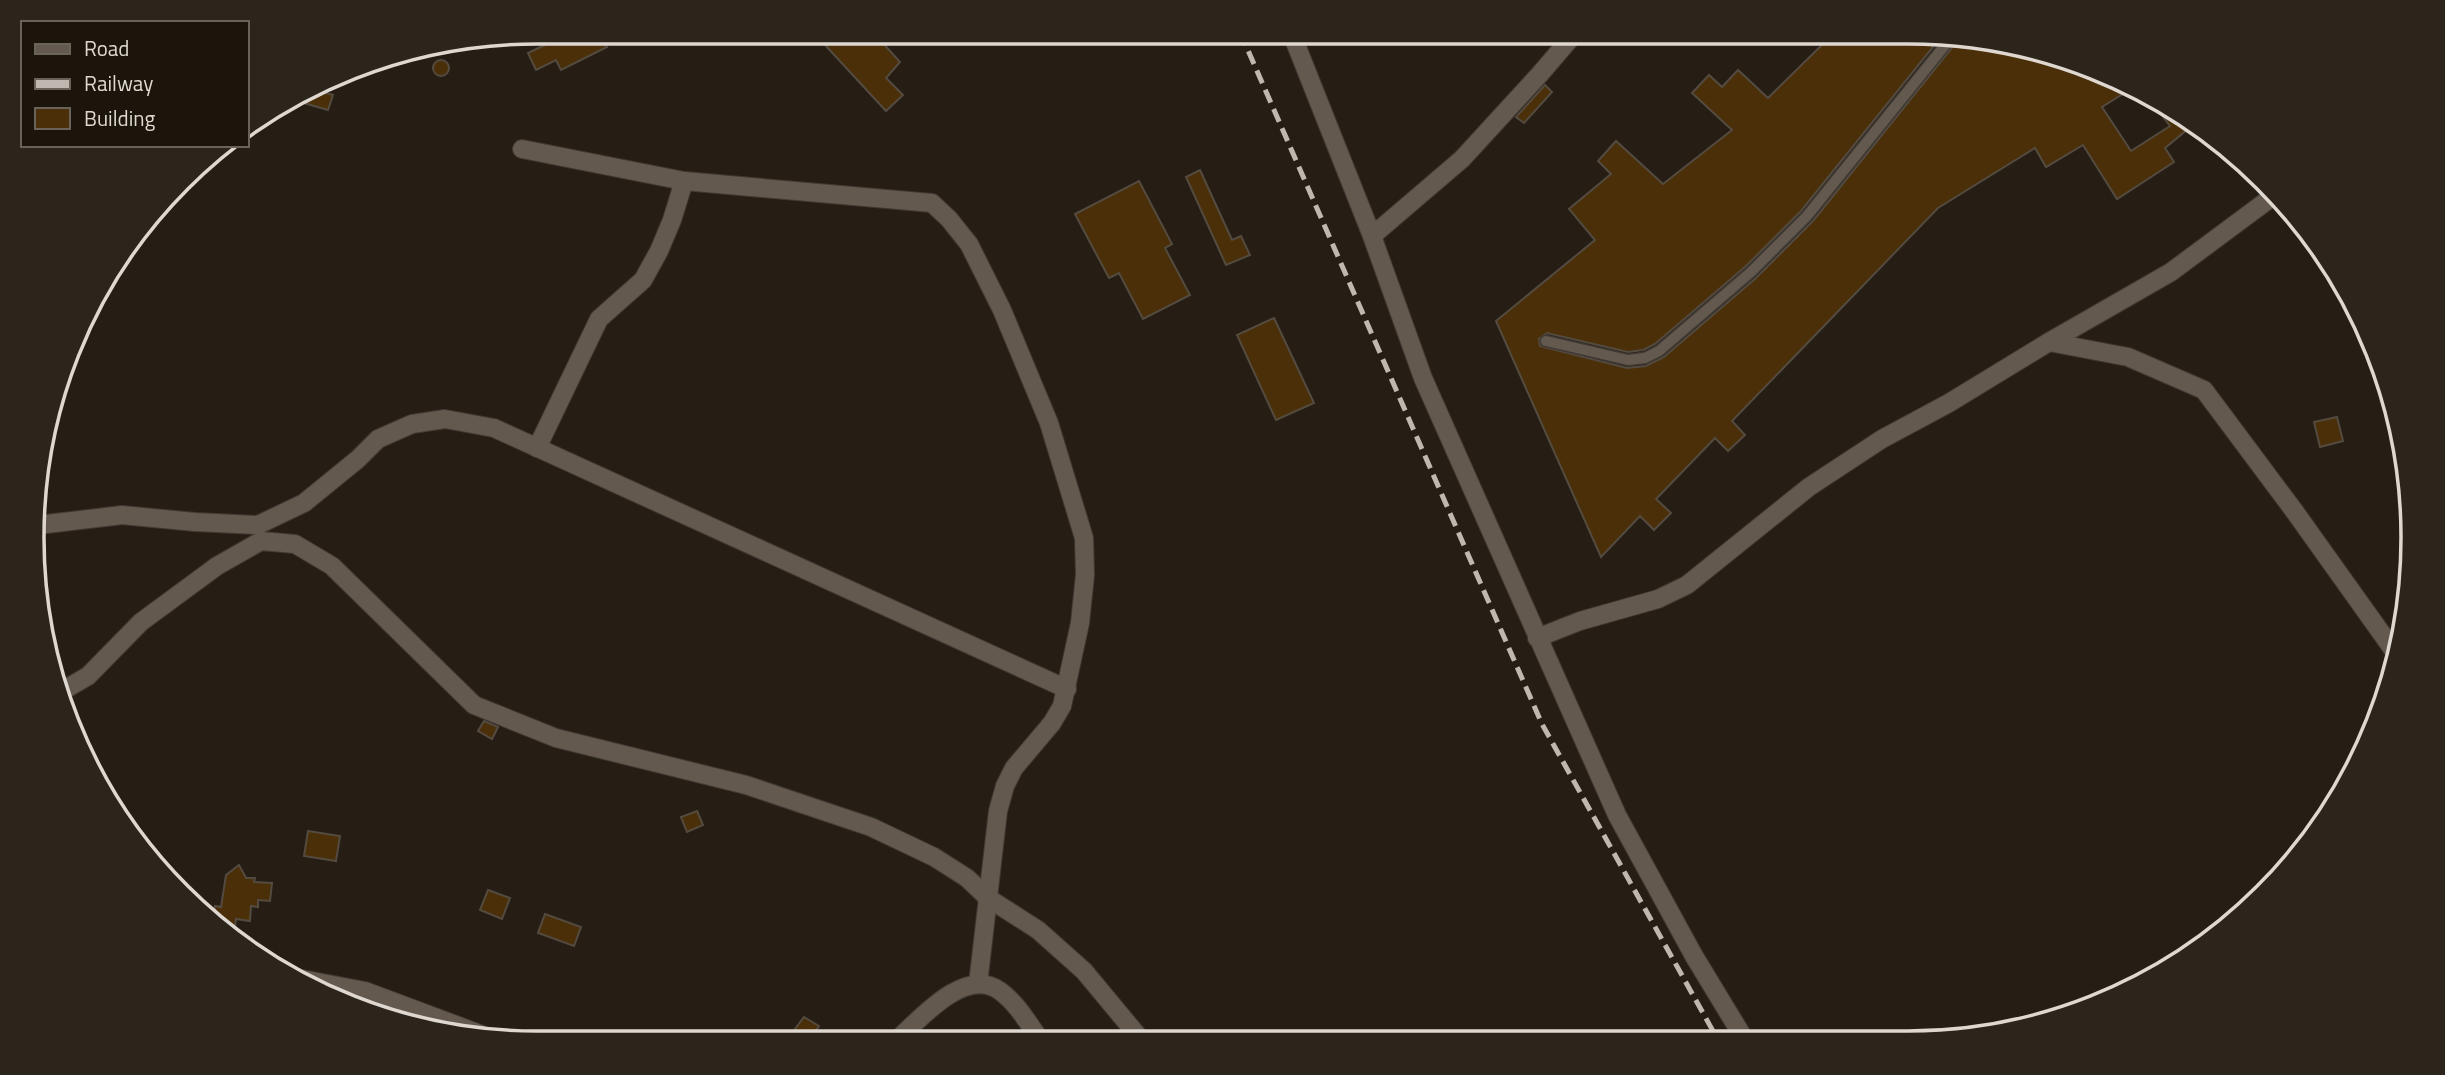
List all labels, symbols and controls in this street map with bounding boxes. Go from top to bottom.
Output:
legend [21,21,248,147]
text: Road [84,32,129,64]
text: Railway [84,67,153,99]
text: Building [84,102,156,134]

